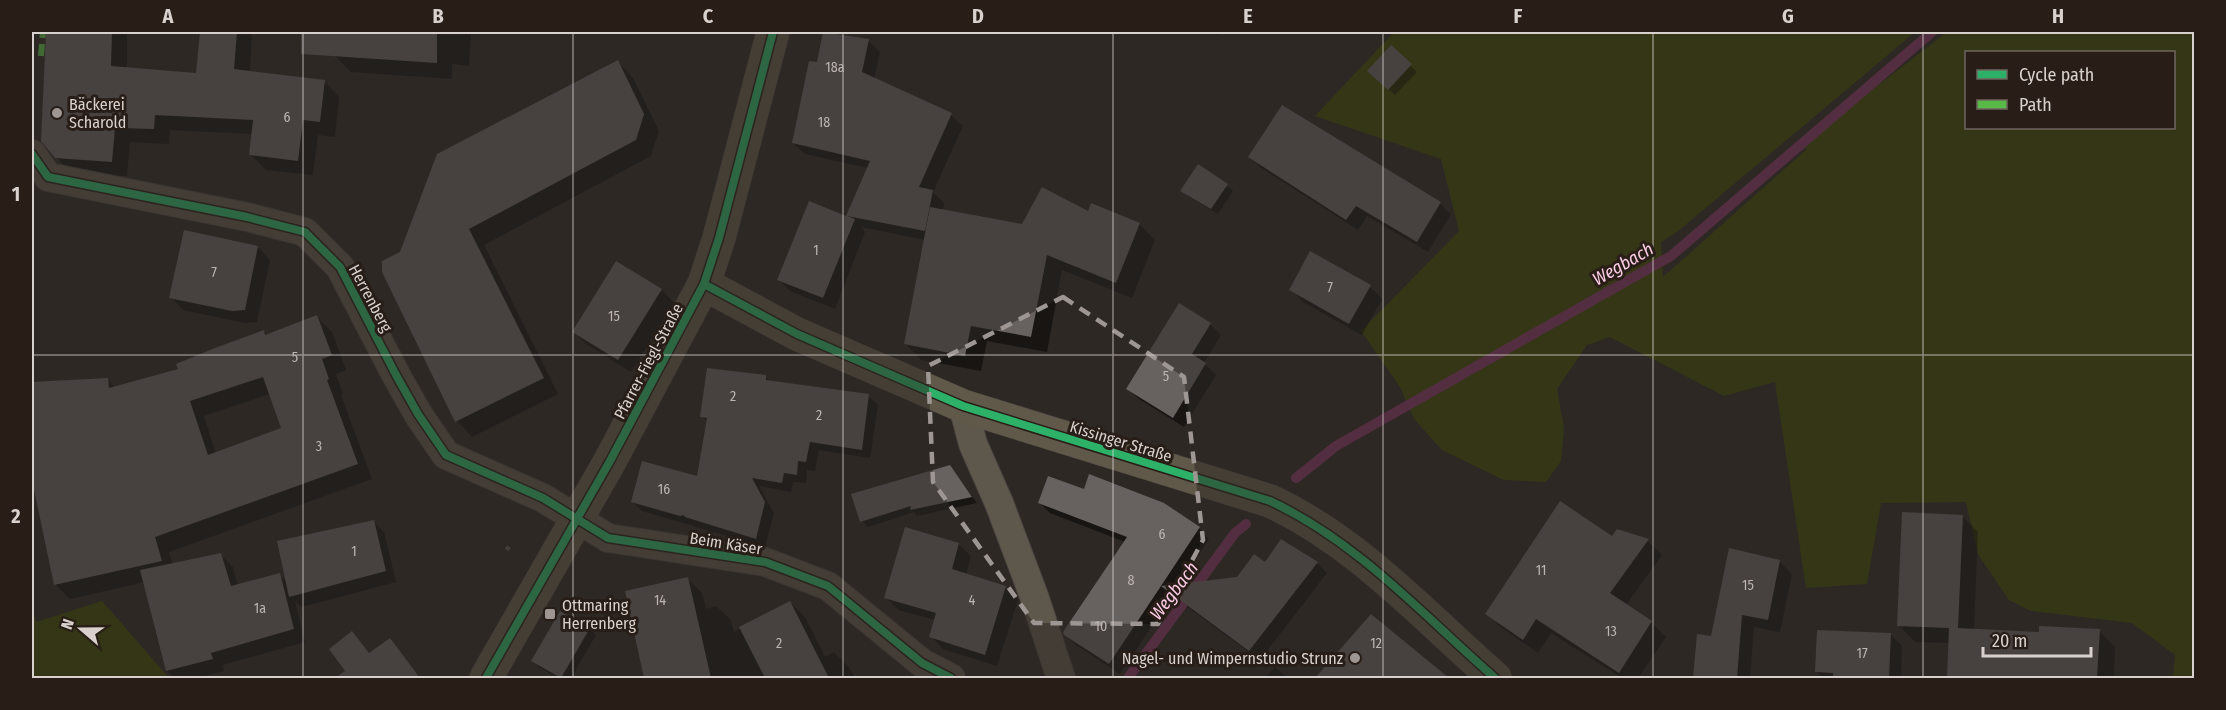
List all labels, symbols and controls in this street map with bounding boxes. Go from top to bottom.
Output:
text: A [162,4,175,28]
text: B [432,4,444,28]
text: C [703,4,714,28]
text: D [972,4,984,28]
text: E [1243,4,1253,28]
text: F [1514,4,1523,28]
text: G [1782,4,1794,28]
text: H [2052,4,2064,28]
legend [1965,51,2175,129]
house number: 18a [825,59,845,76]
text: Cycle path [2019,64,2094,86]
text: Path [2019,94,2052,116]
place label: Bäckerei Scharold [69,95,126,132]
marker: Bäckerei Scharold [50,106,64,120]
house number: 6 [284,109,291,126]
house number: 18 [818,114,830,131]
text: 1 [12,182,20,206]
water label: Wegbach [1588,238,1658,290]
house number: 1 [813,242,819,259]
street label: Herrenberg [345,261,397,336]
house number: 7 [211,264,217,281]
house number: 7 [1327,279,1333,296]
street label: Pfarrer-Fiegl-Straße [610,300,687,422]
house number: 15 [608,308,620,325]
house number: 5 [292,349,298,366]
house number: 5 [1163,368,1169,385]
house number: 2 [730,388,736,405]
house number: 2 [816,407,822,424]
street label: Kissinger Straße [1068,417,1174,466]
house number: 3 [316,438,322,455]
house number: 16 [658,481,670,498]
text: 2 [10,504,21,528]
house number: 6 [1159,526,1166,543]
street label: Beim Käser [688,528,764,559]
house number: 1 [351,543,357,560]
water label: Wegbach [1145,558,1203,624]
house number: 11 [1536,562,1546,579]
house number: 8 [1128,572,1135,589]
house number: 15 [1742,577,1754,594]
house number: 14 [654,592,666,609]
house number: 4 [969,592,976,609]
place label: Ottmaring Herrenberg [562,596,636,633]
north arrow [51,599,111,659]
house number: 1a [254,600,266,617]
marker: Ottmaring Herrenberg [543,607,557,621]
text: N [57,616,78,632]
house number: 10 [1095,618,1107,635]
scale bar [1983,620,2091,658]
house number: 13 [1605,623,1617,640]
text: 20 m [1992,630,2027,652]
house number: 2 [776,635,782,652]
house number: 12 [1370,635,1382,652]
house number: 17 [1856,645,1868,662]
place label: Nagel- und Wimpernstudio Strunz [1122,649,1343,668]
marker: Nagel- und Wimpernstudio Strunz [1348,651,1362,665]

